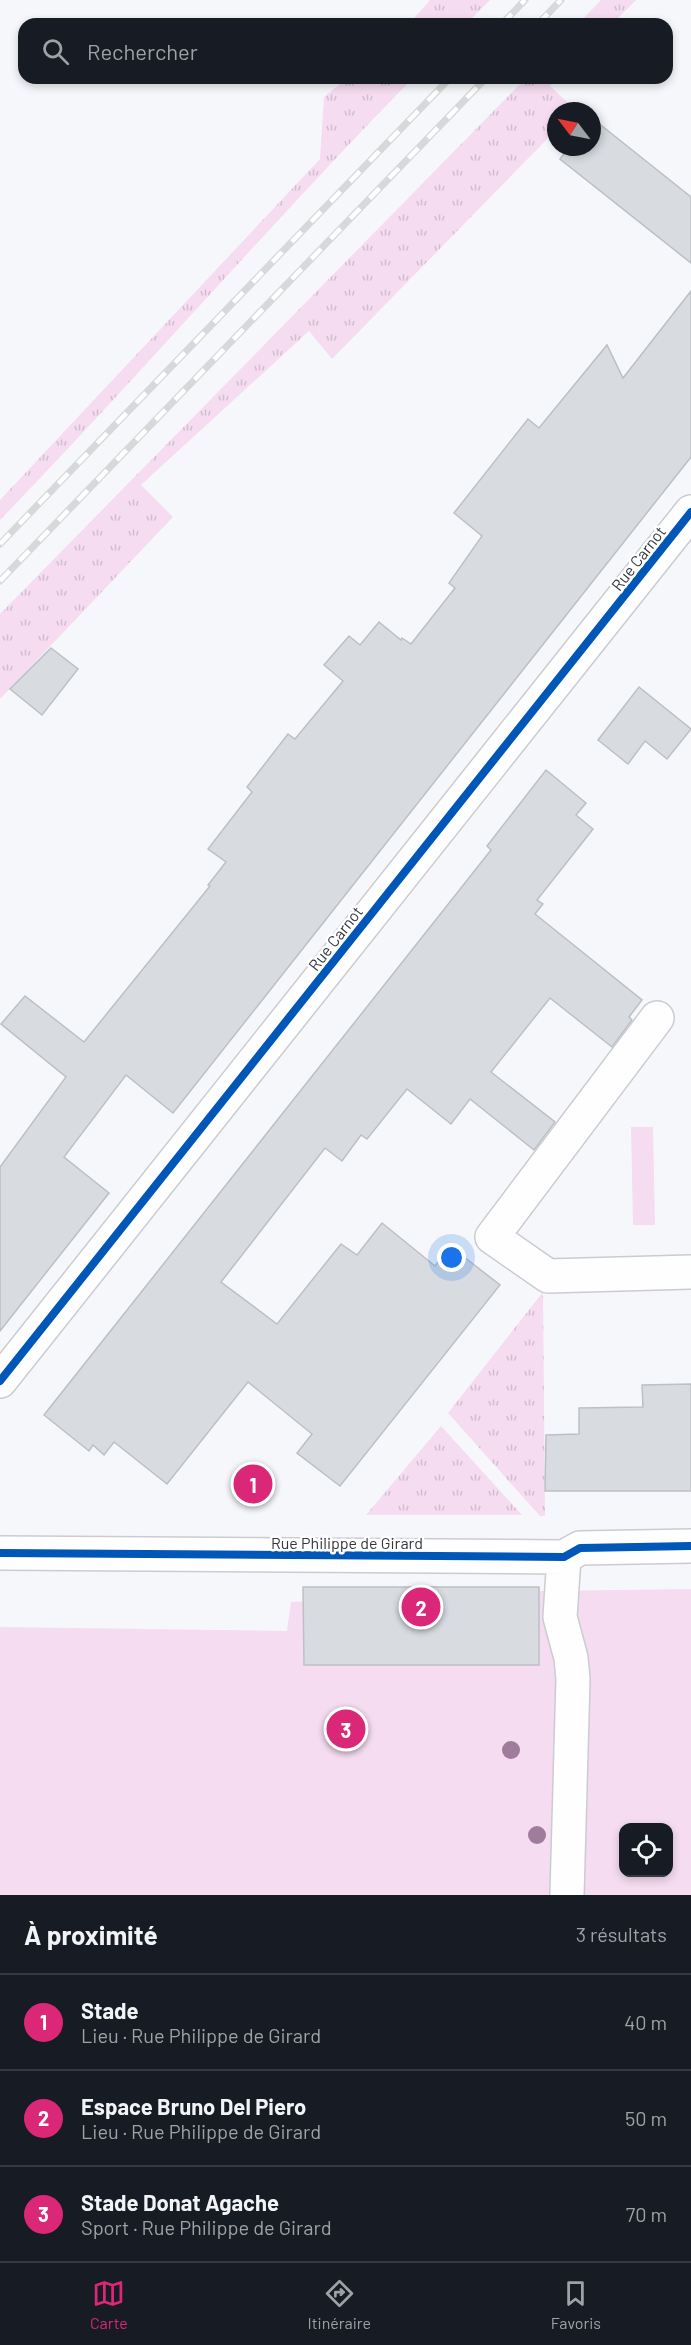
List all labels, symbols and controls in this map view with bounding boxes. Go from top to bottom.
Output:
search box [18,18,673,84]
icon: search [39,35,72,68]
text: Rechercher [87,38,198,64]
north arrow [547,102,601,156]
street label: Rue Carnot [607,522,669,594]
street label: Rue Carnot [304,902,366,974]
your location [437,1243,466,1272]
pin: 1 [234,1462,272,1506]
street label: Rue Philippe de Girard [271,1533,423,1552]
pin: 2 [402,1584,440,1630]
pin: 3 [326,1706,366,1752]
map controls [619,1823,673,1877]
button: locate [619,1823,673,1877]
text: À proximité [24,1919,158,1950]
text: 3 résultats [576,1922,667,1946]
text: Stade [81,1997,139,2023]
text: 1 [40,2010,47,2034]
text: 40 m [624,2010,667,2034]
text: Lieu · Rue Philippe de Girard [81,2023,321,2047]
text: Espace Bruno Del Piero [81,2093,306,2119]
text: 2 [38,2106,49,2130]
text: 50 m [625,2106,667,2130]
text: Lieu · Rue Philippe de Girard [81,2119,321,2143]
text: Stade Donat Agache [81,2189,279,2215]
text: 3 [38,2202,49,2226]
text: 70 m [626,2202,667,2226]
text: Sport · Rue Philippe de Girard [81,2215,332,2239]
tab: Carte [90,2277,128,2332]
tab: Itinéraire [308,2277,371,2332]
tab: Favoris [551,2277,601,2332]

